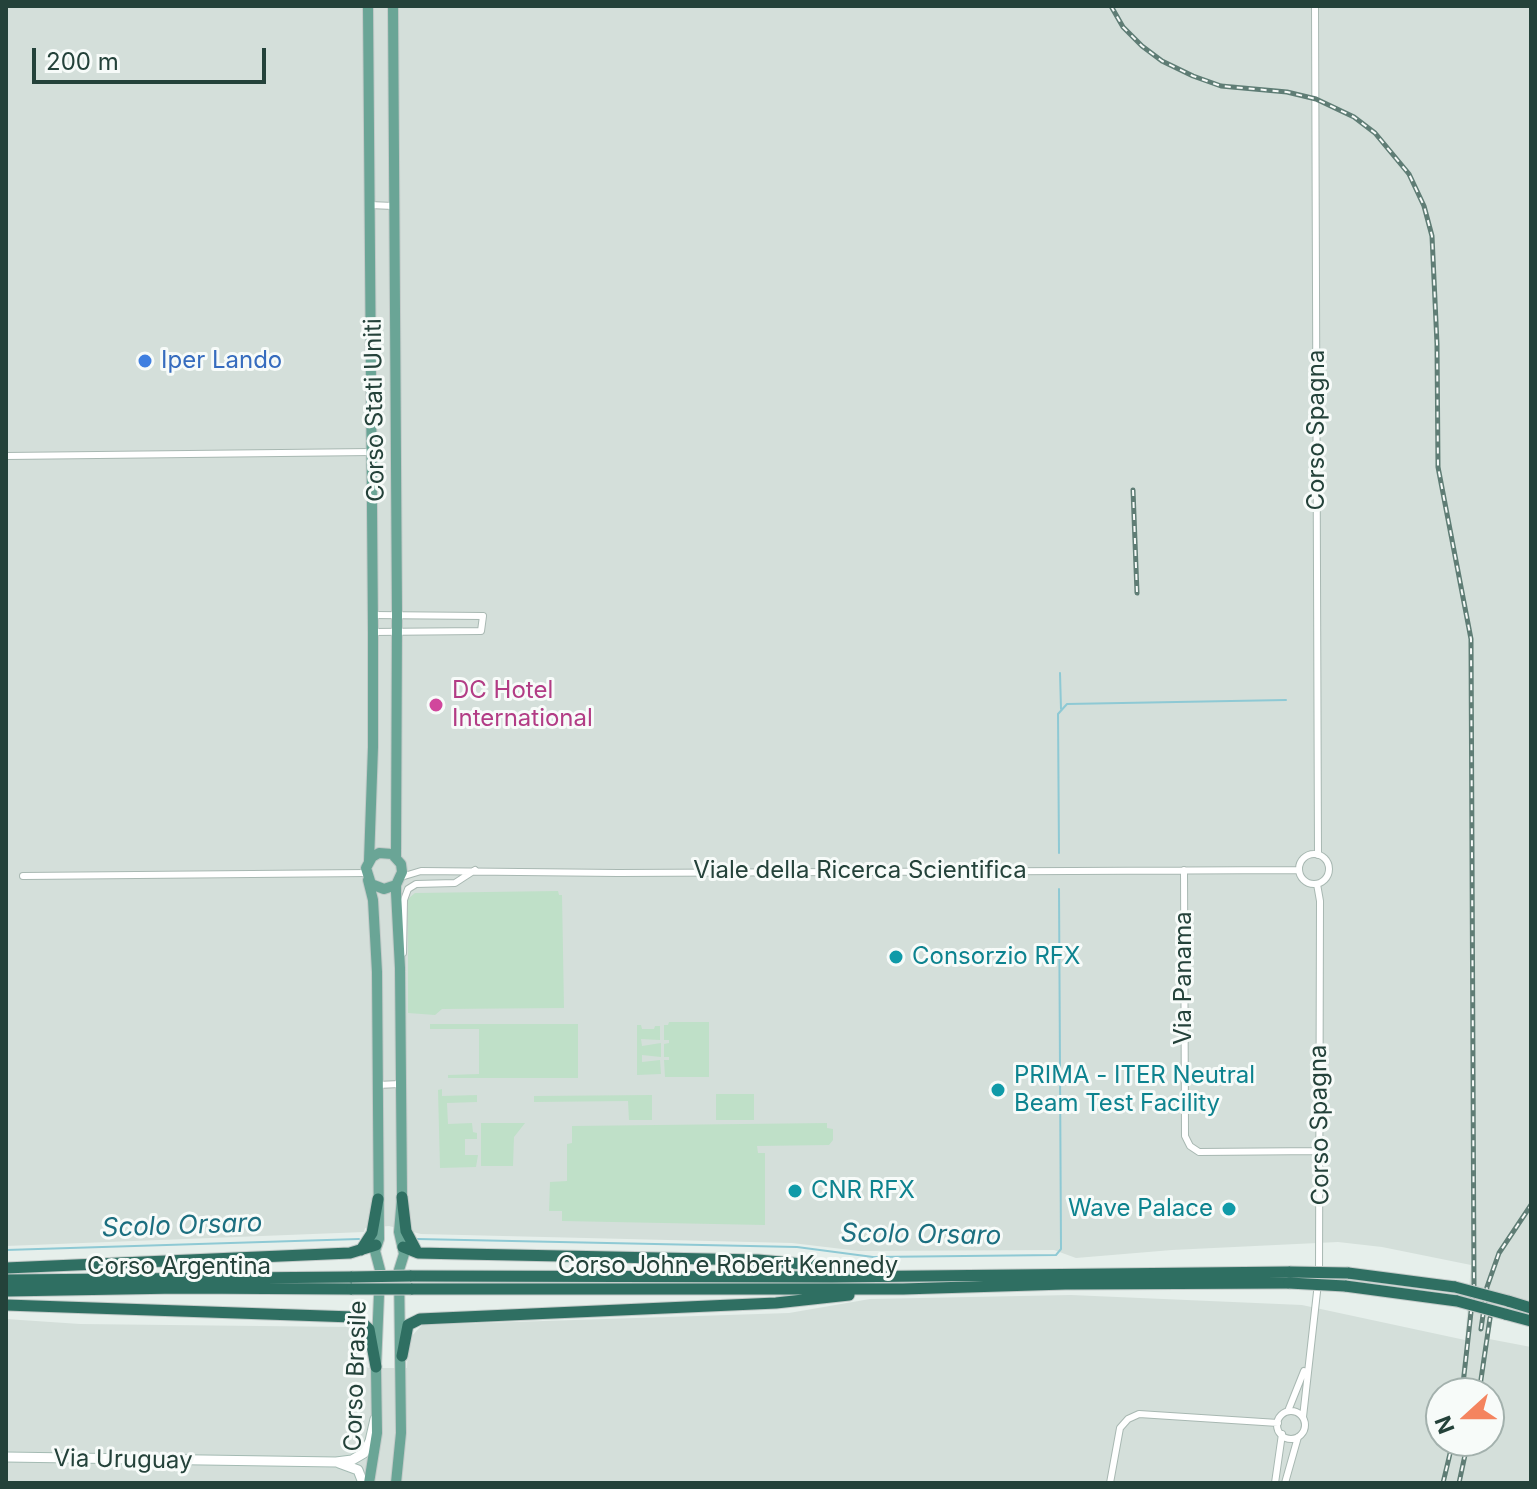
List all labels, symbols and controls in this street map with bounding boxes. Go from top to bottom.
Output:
scale bar [36,32,270,82]
text: 200 m [46,47,119,76]
street label: Corso Stati Uniti [359,318,391,502]
place label: Iper Lando [161,347,282,375]
street label: Corso Spagna [1303,350,1331,510]
marker: Iper Lando [136,352,154,370]
place label: DC Hotel International [452,677,593,733]
marker: DC Hotel International [427,696,445,714]
street label: Viale della Ricerca Scientifica [693,857,1027,885]
street label: Via Panama [1170,911,1198,1045]
place label: Consorzio RFX [912,943,1080,971]
marker: Consorzio RFX [887,948,905,966]
street label: Corso Spagna [1304,1044,1336,1206]
place label: PRIMA - ITER Neutral Beam Test Facility [1014,1062,1255,1118]
marker: PRIMA - ITER Neutral Beam Test Facility [989,1081,1007,1099]
place label: CNR RFX [811,1177,915,1205]
marker: CNR RFX [786,1182,804,1200]
place label: Wave Palace [1068,1195,1213,1223]
marker: Wave Palace [1220,1200,1238,1218]
water label: Scolo Orsaro [101,1208,263,1244]
water label: Scolo Orsaro [840,1218,1002,1252]
street label: Corso John e Robert Kennedy [558,1252,898,1280]
street label: Corso Argentina [87,1253,271,1281]
street label: Corso Brasile [339,1300,373,1452]
north arrow [1425,1377,1505,1457]
text: N [1429,1412,1460,1437]
street label: Via Uruguay [53,1444,193,1476]

